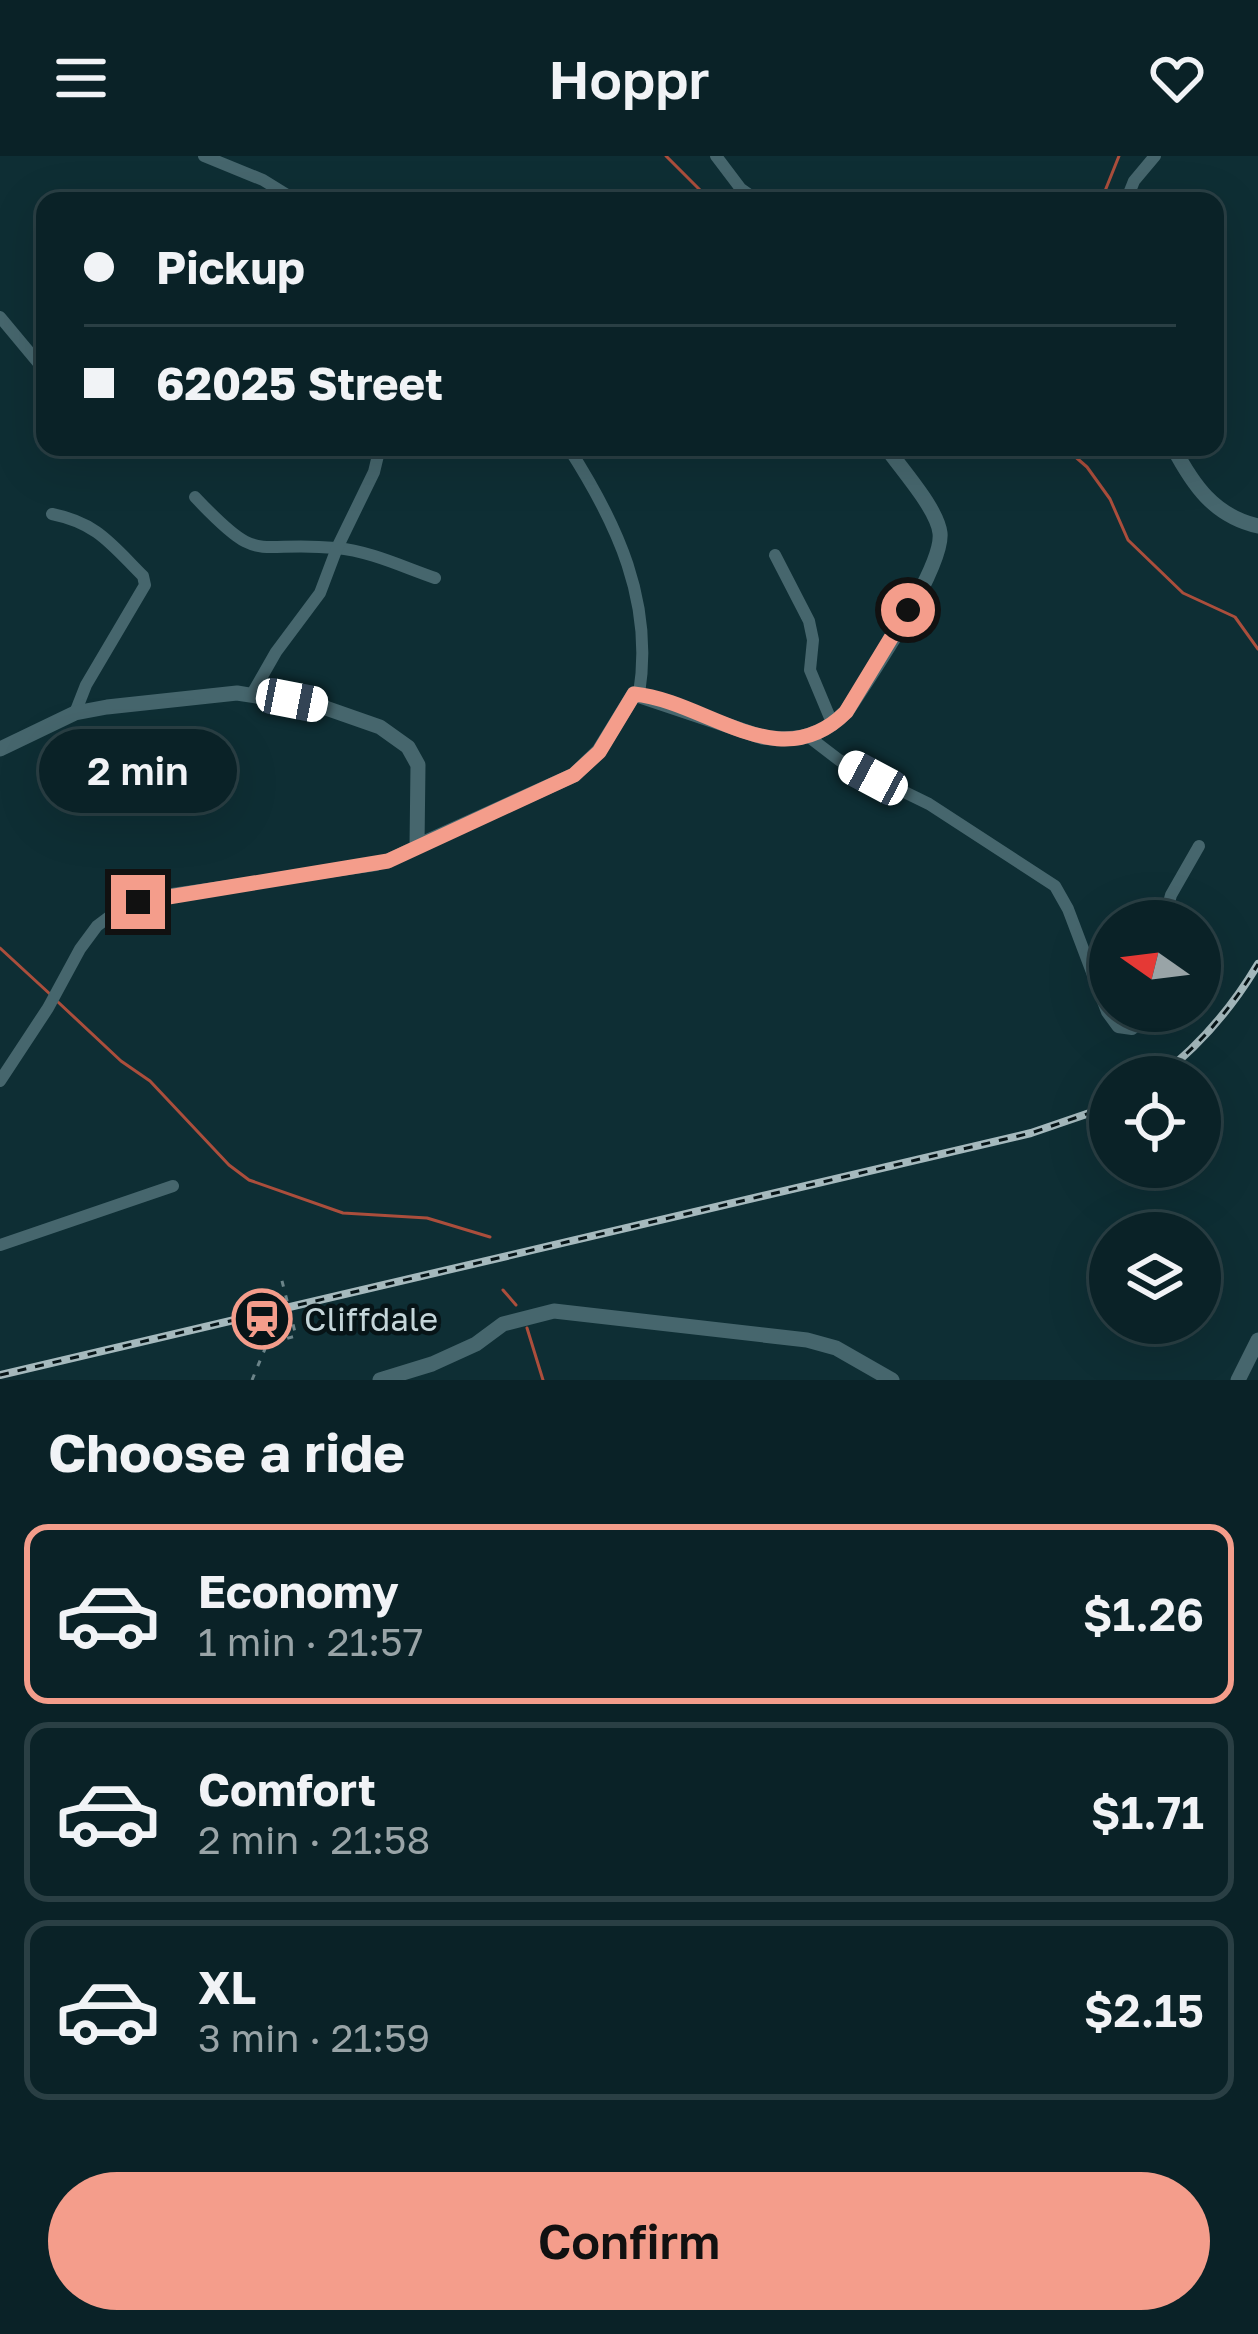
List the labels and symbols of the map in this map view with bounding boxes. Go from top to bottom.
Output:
route start [881,583,935,637]
car [253,675,331,725]
callout: 2 min [39,728,237,812]
car [833,745,913,811]
route end [111,875,165,929]
north arrow [1089,900,1221,1032]
station icon: Cliffdale [231,1288,293,1350]
place label: Cliffdale [304,1299,438,1338]

